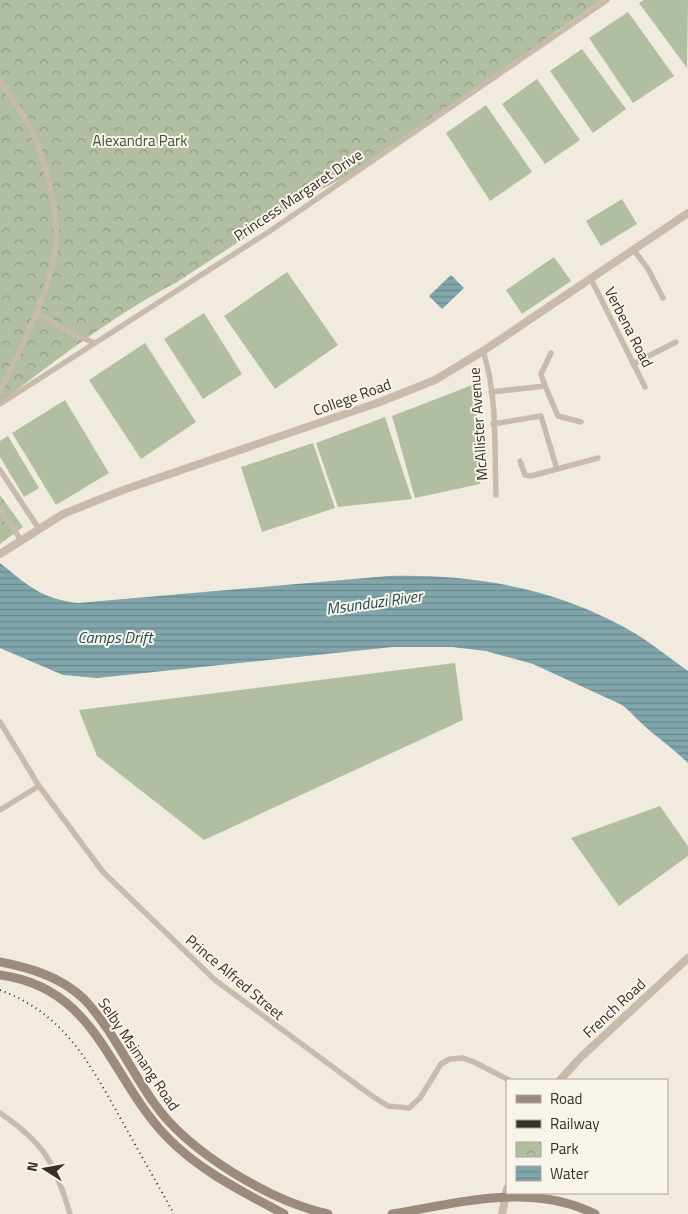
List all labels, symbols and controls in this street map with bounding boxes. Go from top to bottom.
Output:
park label: Alexandra Park [93,129,187,152]
street label: Princess Margaret Drive [229,143,367,247]
street label: Verbena Road [599,283,659,371]
street label: McAllister Avenue [463,367,493,481]
street label: College Road [310,372,394,422]
water label: Msunduzi River [325,583,425,621]
water label: Camps Drift [78,625,154,649]
street label: Prince Alfred Street [181,929,290,1026]
street label: French Road [577,973,651,1043]
street label: Selby Msimang Road [93,993,185,1115]
legend [506,1079,668,1194]
text: Road [550,1087,582,1110]
text: Railway [550,1112,600,1135]
text: Park [550,1137,579,1160]
north arrow [20,1144,70,1194]
text: N [21,1160,43,1173]
text: Water [550,1162,589,1185]

